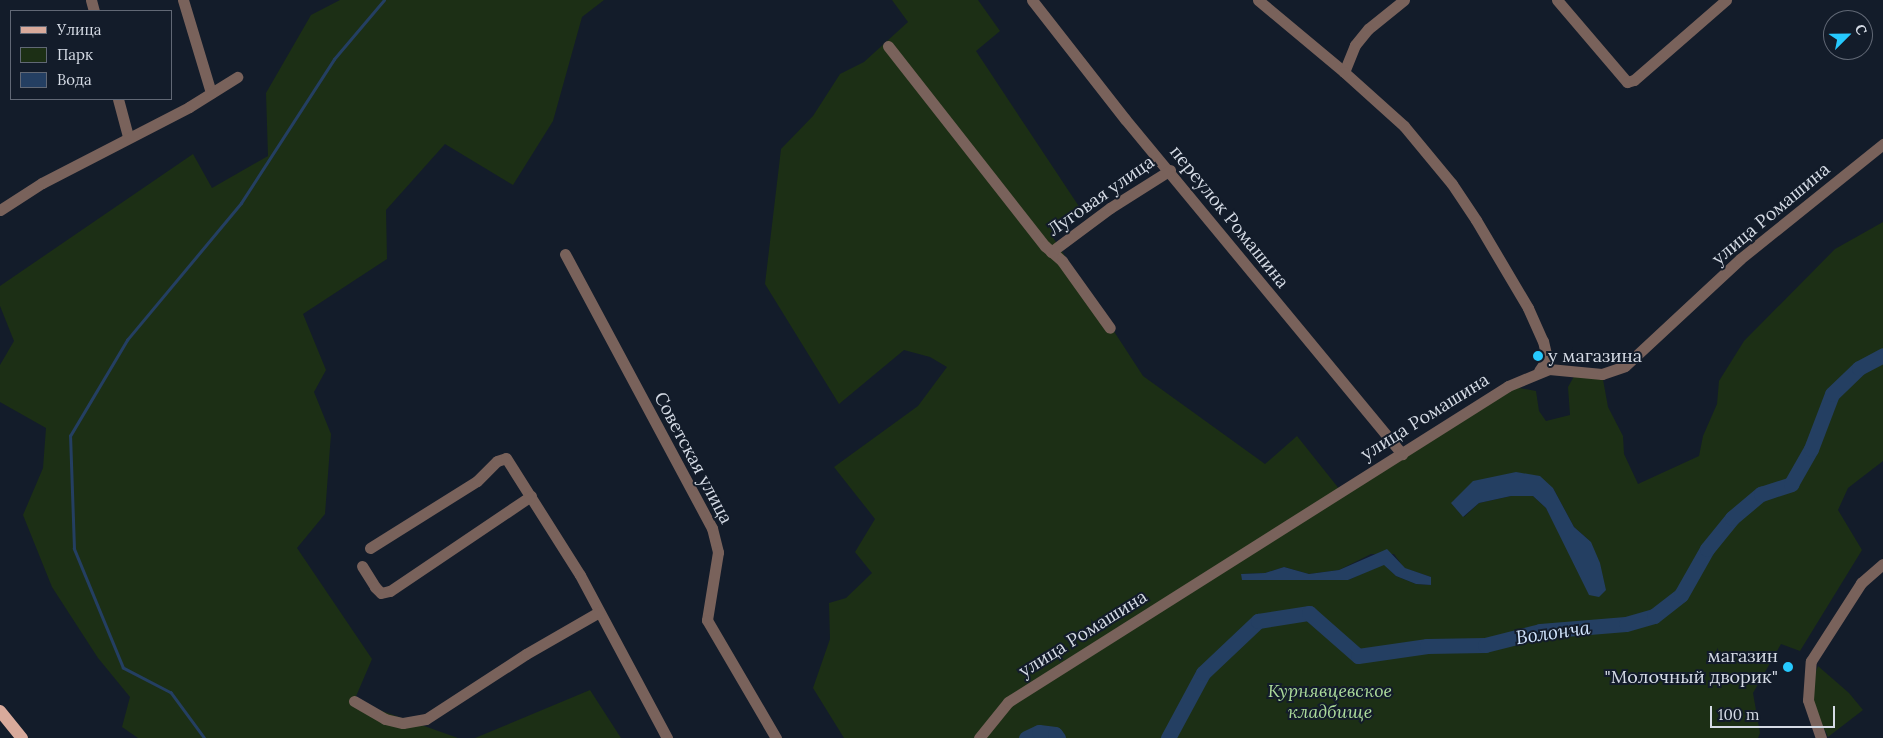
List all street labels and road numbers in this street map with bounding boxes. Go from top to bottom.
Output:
street label: переулок Ромашина [1165,141,1293,293]
street label: Луговая улица [1044,151,1158,241]
street label: улица Ромашина [1708,158,1834,270]
street label: улица Ромашина [1357,369,1493,465]
street label: Советская улица [649,388,737,528]
street label: улица Ромашина [1015,586,1151,682]

